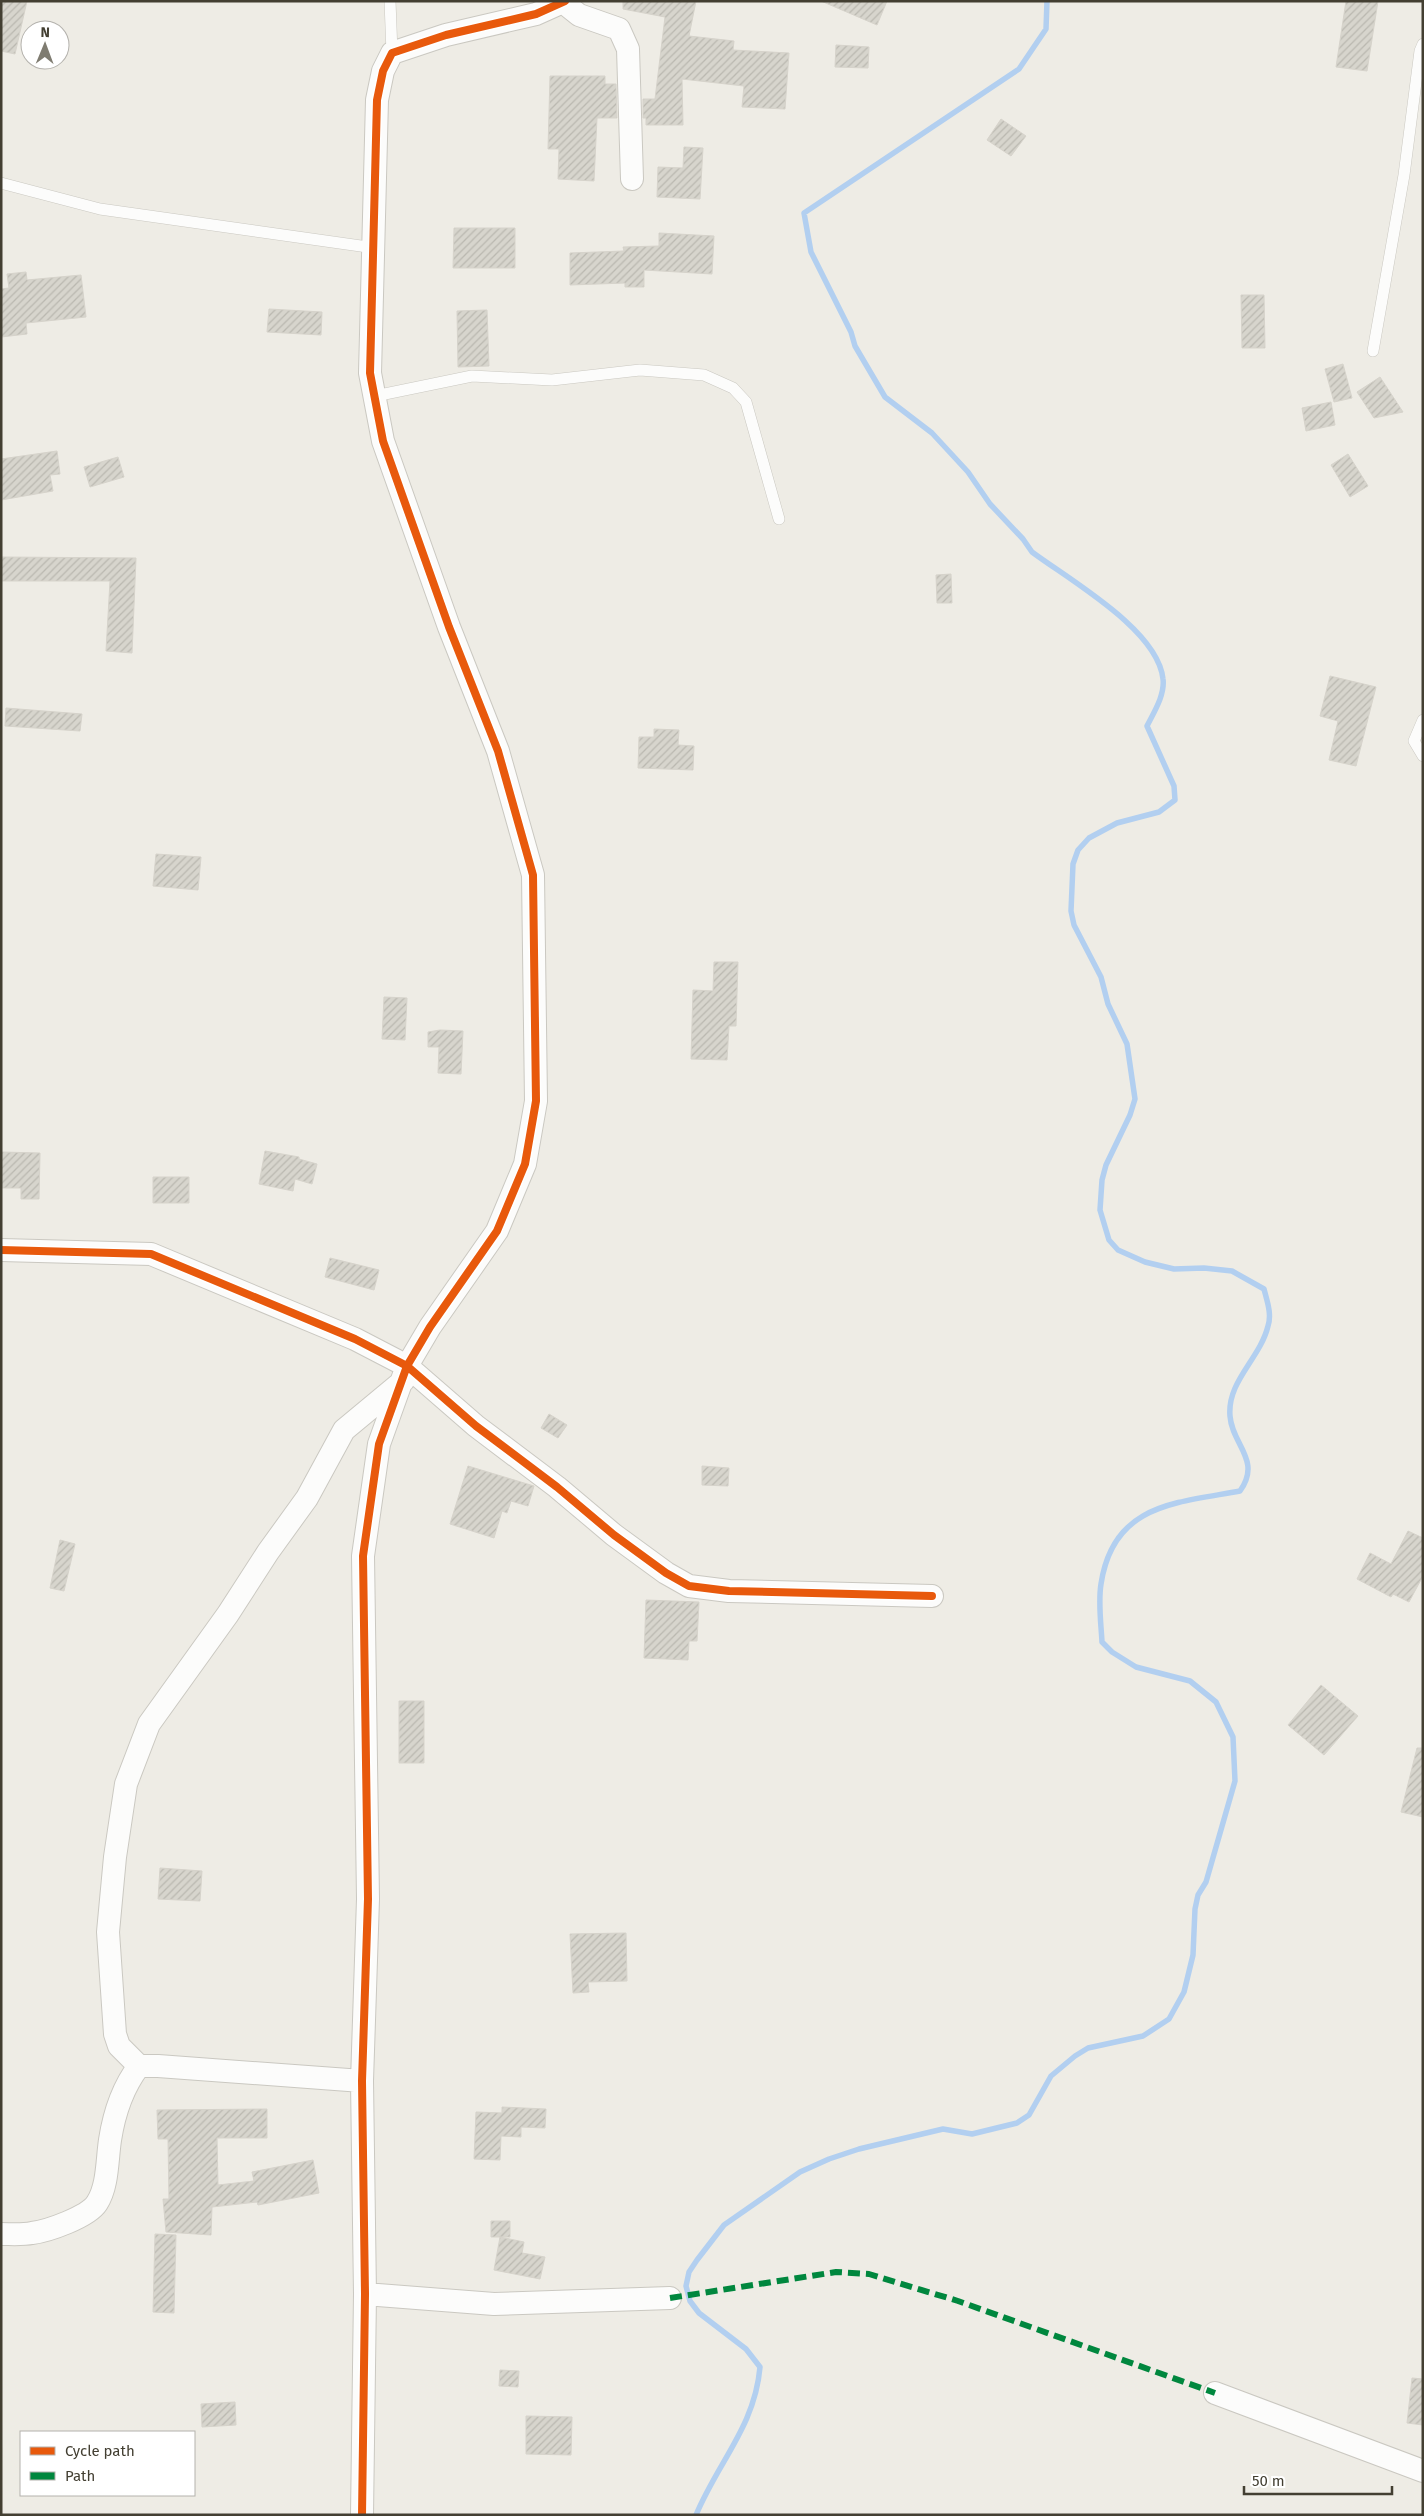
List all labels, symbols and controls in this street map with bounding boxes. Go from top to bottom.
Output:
north arrow [20,20,70,70]
text: N [40,24,50,41]
legend [20,2431,195,2496]
text: Cycle path [65,2442,135,2460]
scale bar [1244,2464,1392,2496]
text: Path [65,2467,95,2485]
text: 50 m [1252,2472,1285,2490]

